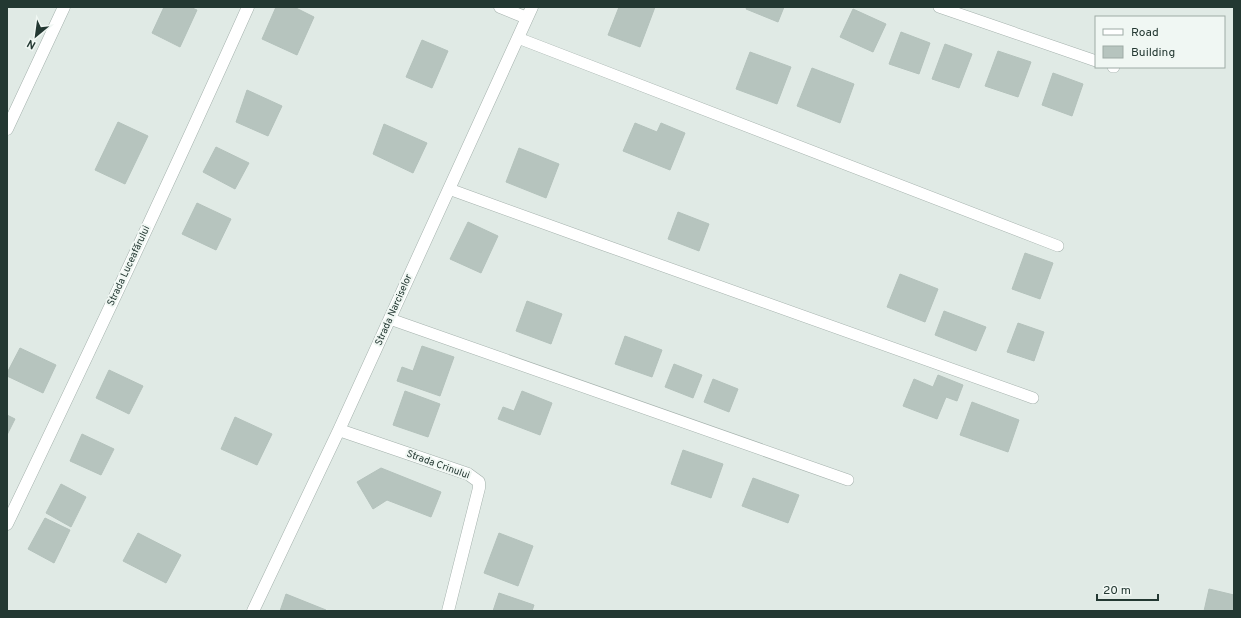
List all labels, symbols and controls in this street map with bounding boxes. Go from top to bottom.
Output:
north arrow [16,16,56,56]
legend [1095,16,1225,68]
text: Road [1131,25,1159,41]
text: N [25,36,38,52]
text: Building [1131,45,1175,61]
street label: Strada Luceafărului [105,224,153,308]
street label: Strada Narciselor [372,272,416,348]
street label: Strada Crinului [405,448,471,482]
scale bar [1097,576,1158,602]
text: 20 m [1103,583,1131,599]

